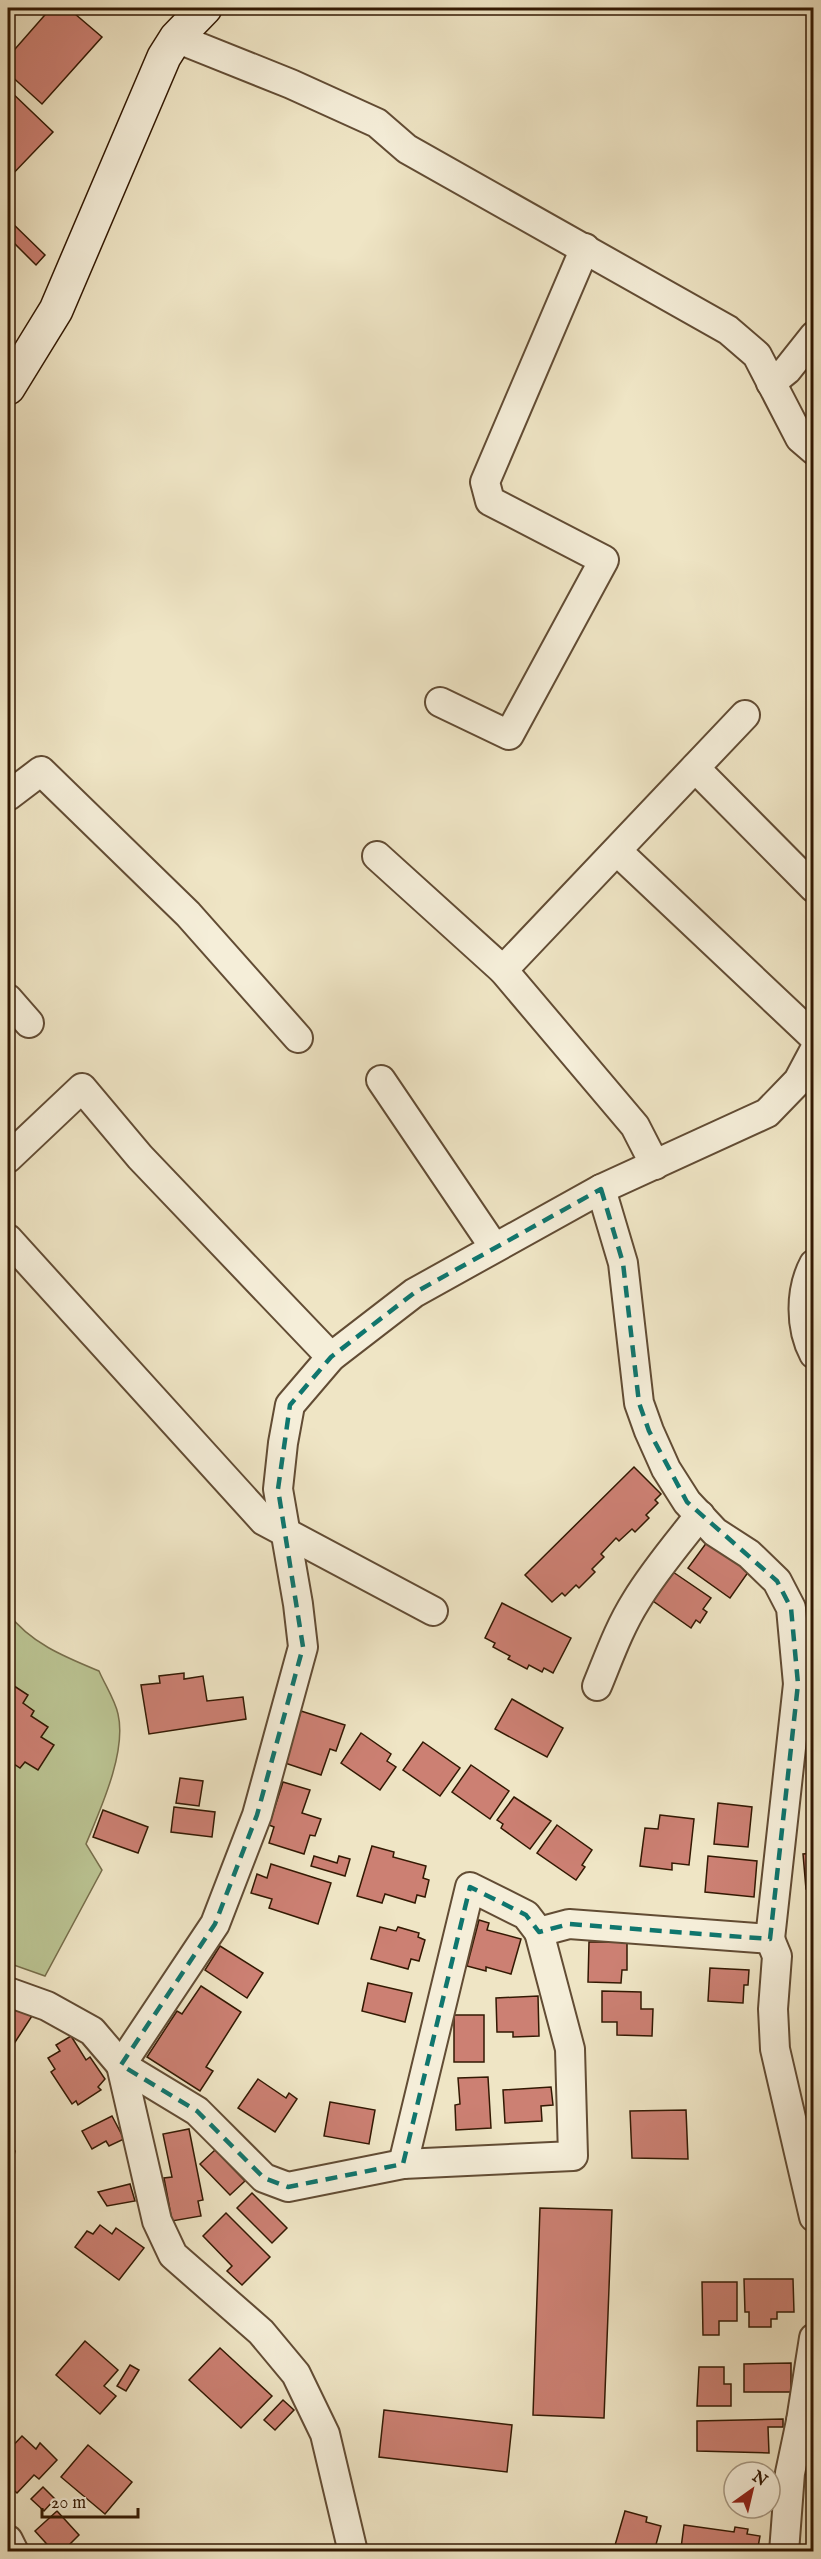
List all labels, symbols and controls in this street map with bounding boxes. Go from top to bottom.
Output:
north arrow [722,2460,782,2520]
text: N [747,2467,771,2491]
scale bar [42,2481,138,2519]
text: 20 m [51,2492,86,2515]

